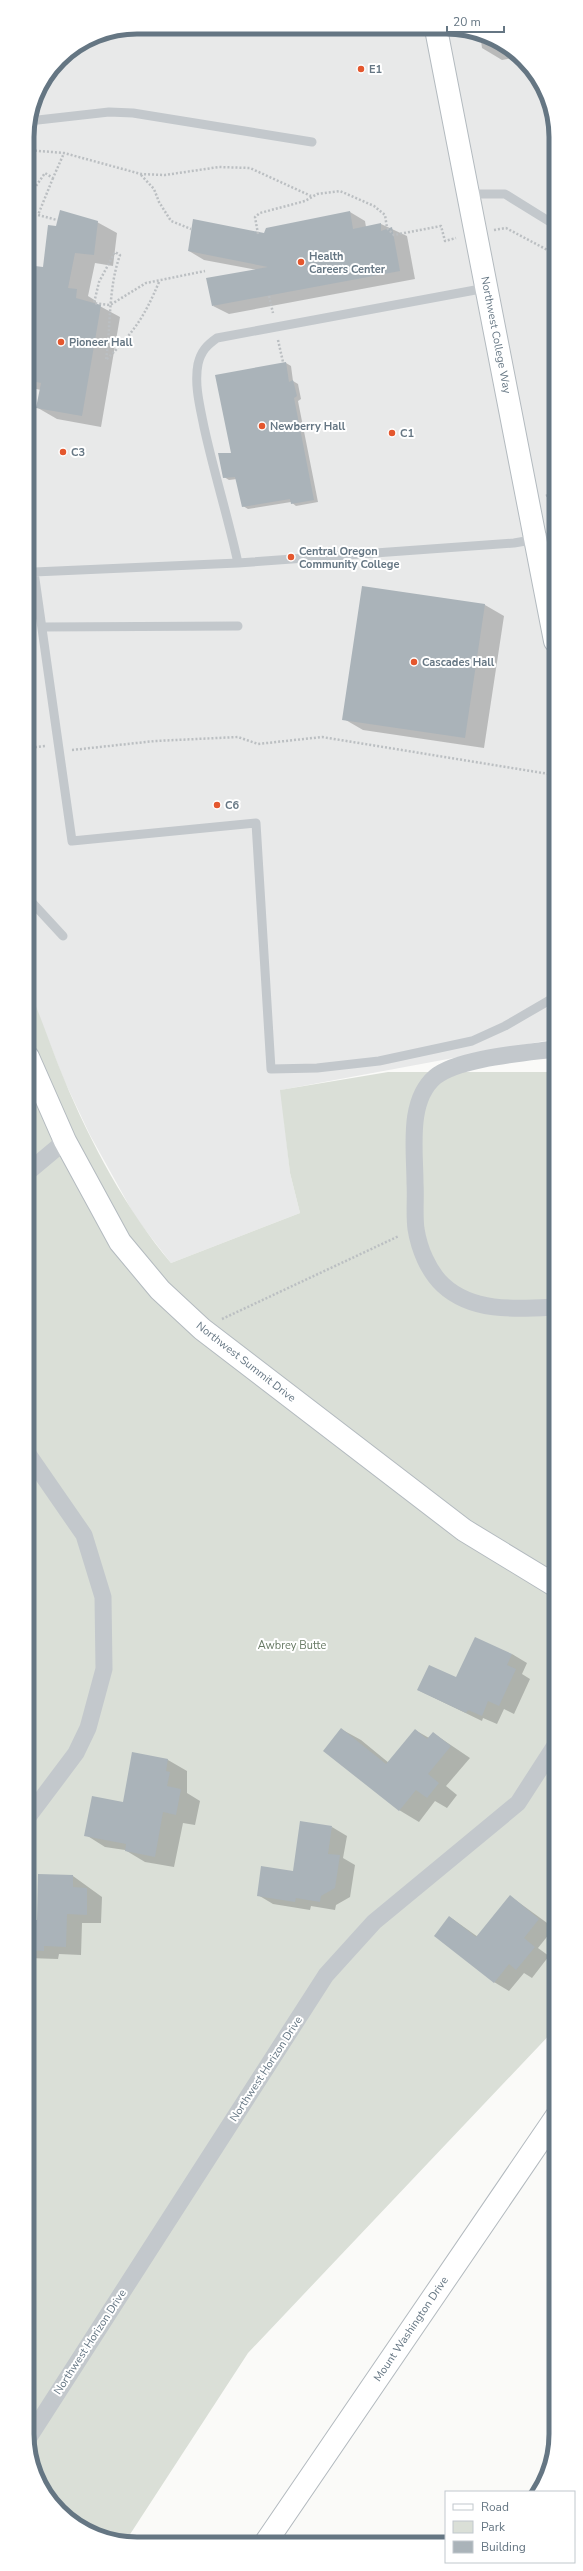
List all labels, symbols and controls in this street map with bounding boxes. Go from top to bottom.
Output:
scale bar [447,8,504,34]
text: 20 m [453,14,481,30]
place label: E1 [369,62,382,77]
marker: E1 [356,64,366,74]
place label: Health Careers Center [309,249,386,277]
marker: Health Careers Center [296,257,306,267]
street label: Northwest College Way [477,275,515,395]
place label: Pioneer Hall [69,335,133,350]
marker: Pioneer Hall [56,337,66,347]
place label: Newberry Hall [270,419,346,434]
marker: Newberry Hall [257,421,267,431]
place label: C1 [400,426,414,441]
marker: C1 [387,428,397,438]
place label: C3 [71,445,85,460]
marker: C3 [58,447,68,457]
place label: Central Oregon Community College [299,544,399,572]
marker: Central Oregon Community College [286,552,296,562]
place label: Cascades Hall [422,655,495,670]
marker: Cascades Hall [409,657,419,667]
place label: C6 [225,798,239,813]
marker: C6 [212,800,222,810]
street label: Northwest Summit Drive [193,1318,299,1406]
park label: Awbrey Butte [258,1638,326,1653]
street label: Northwest Horizon Drive [226,2013,306,2125]
street label: Mount Washington Drive [370,2273,452,2385]
street label: Northwest Horizon Drive [50,2286,130,2398]
legend [445,2491,575,2563]
text: Road [481,2499,509,2515]
text: Park [481,2519,506,2535]
text: Building [481,2539,526,2555]

